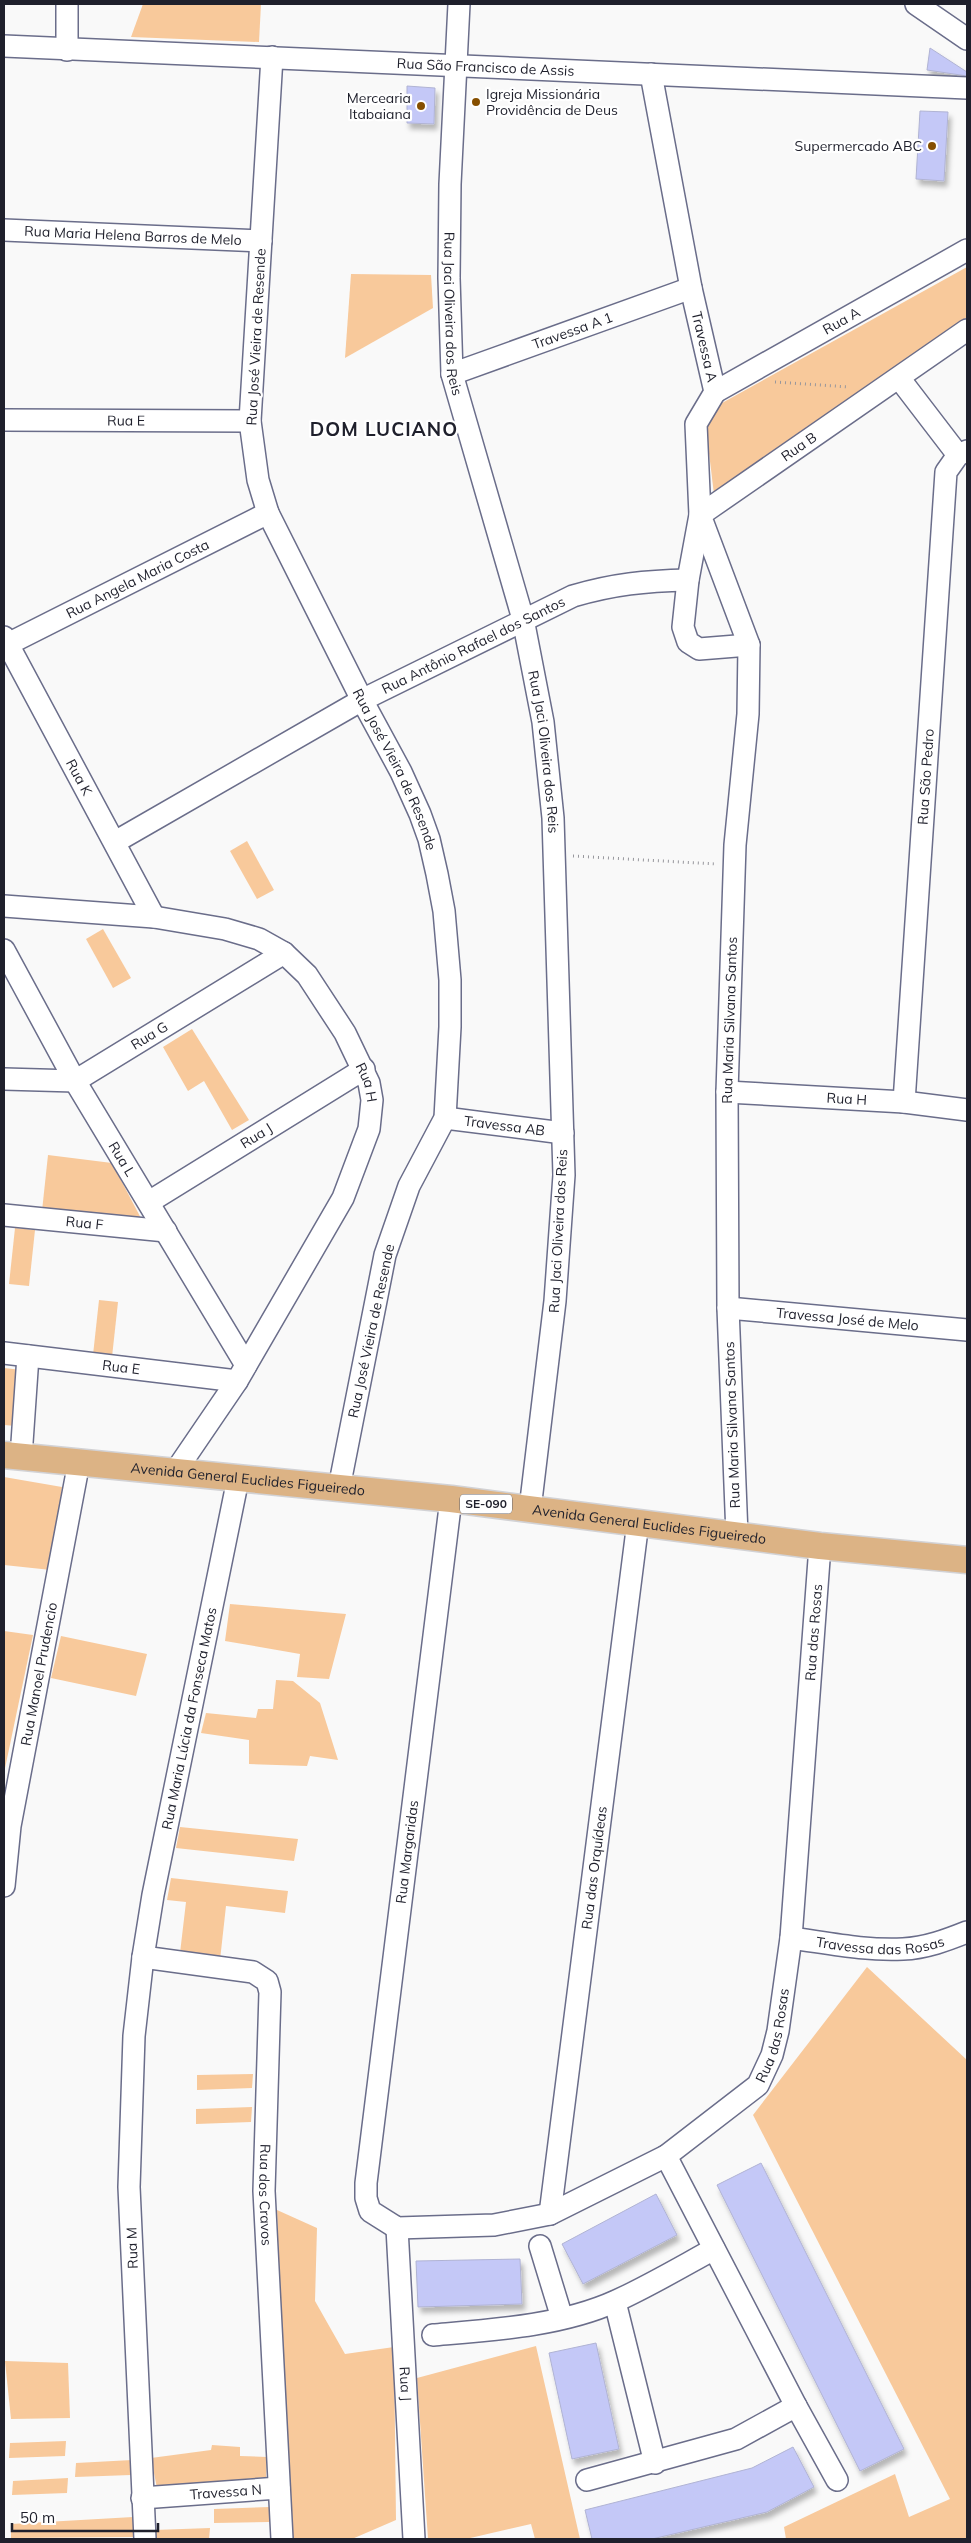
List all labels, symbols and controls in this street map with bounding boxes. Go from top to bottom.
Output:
street label: Rua São Francisco de Assis [396,54,575,80]
place label: Igreja Missionária Providência de Deus [486,85,618,119]
place label: Mercearia Itabaiana [347,89,411,123]
marker: Igreja Missionária Providência de Deus [470,96,482,108]
marker: Mercearia Itabaiana [415,100,427,112]
place label: Supermercado ABC [794,137,922,155]
marker: Supermercado ABC [926,140,938,152]
street label: Rua Maria Helena Barros de Melo [24,222,242,249]
street label: Rua Jaci Oliveira dos Reis [440,232,467,397]
street label: Rua José Vieira de Resende [242,248,270,426]
street label: Rua A [819,303,864,339]
street label: Travessa A 1 [530,308,615,353]
street label: Travessa A [688,310,722,385]
street label: Rua E [107,411,145,430]
district label: DOM LUCIANO [310,417,458,441]
street label: Rua B [777,428,820,465]
street label: Rua Angela Maria Costa [63,535,212,622]
street label: Rua Antônio Rafael dos Santos [379,592,568,698]
street label: Rua Jaci Oliveira dos Reis [524,669,562,834]
street label: Rua José Vieira de Resende [349,685,440,852]
street label: Rua São Pedro [913,728,938,825]
street label: Rua K [62,756,97,799]
street label: Rua Maria Silvana Santos [718,936,741,1104]
street label: Rua G [127,1017,171,1054]
street label: Rua H [352,1060,381,1103]
street label: Rua H [826,1089,868,1109]
street label: Travessa AB [463,1111,546,1140]
street label: Rua J [237,1119,276,1152]
street label: Rua L [105,1138,140,1180]
street label: Rua Jaci Oliveira dos Reis [545,1149,571,1313]
street label: Rua F [65,1212,104,1234]
street label: Rua José Vieira de Resende [344,1242,398,1420]
street label: Travessa José de Melo [775,1303,920,1335]
street label: Rua Maria Silvana Santos [720,1341,744,1509]
street label: Rua E [101,1356,141,1378]
street label: Avenida General Euclides Figueiredo [130,1459,366,1499]
road number: SE-090 [460,1495,512,1514]
street label: Avenida General Euclides Figueiredo [531,1500,767,1548]
street label: Rua das Rosas [801,1583,826,1681]
street label: Rua Manoel Prudencio [16,1601,61,1747]
street label: Rua Maria Lúcia da Fonseca Matos [158,1605,221,1831]
street label: Rua Margaridas [392,1799,422,1905]
street label: Rua das Orquídeas [577,1805,611,1931]
street label: Travessa das Rosas [815,1932,947,1958]
street label: Rua das Rosas [751,1987,793,2085]
street label: Rua dos Cravos [255,2144,276,2246]
street label: Rua M [122,2227,142,2269]
street label: Rua J [396,2366,415,2401]
street label: Travessa N [189,2480,262,2503]
scale bar [12,2500,159,2532]
text: 50 m [20,2508,55,2527]

